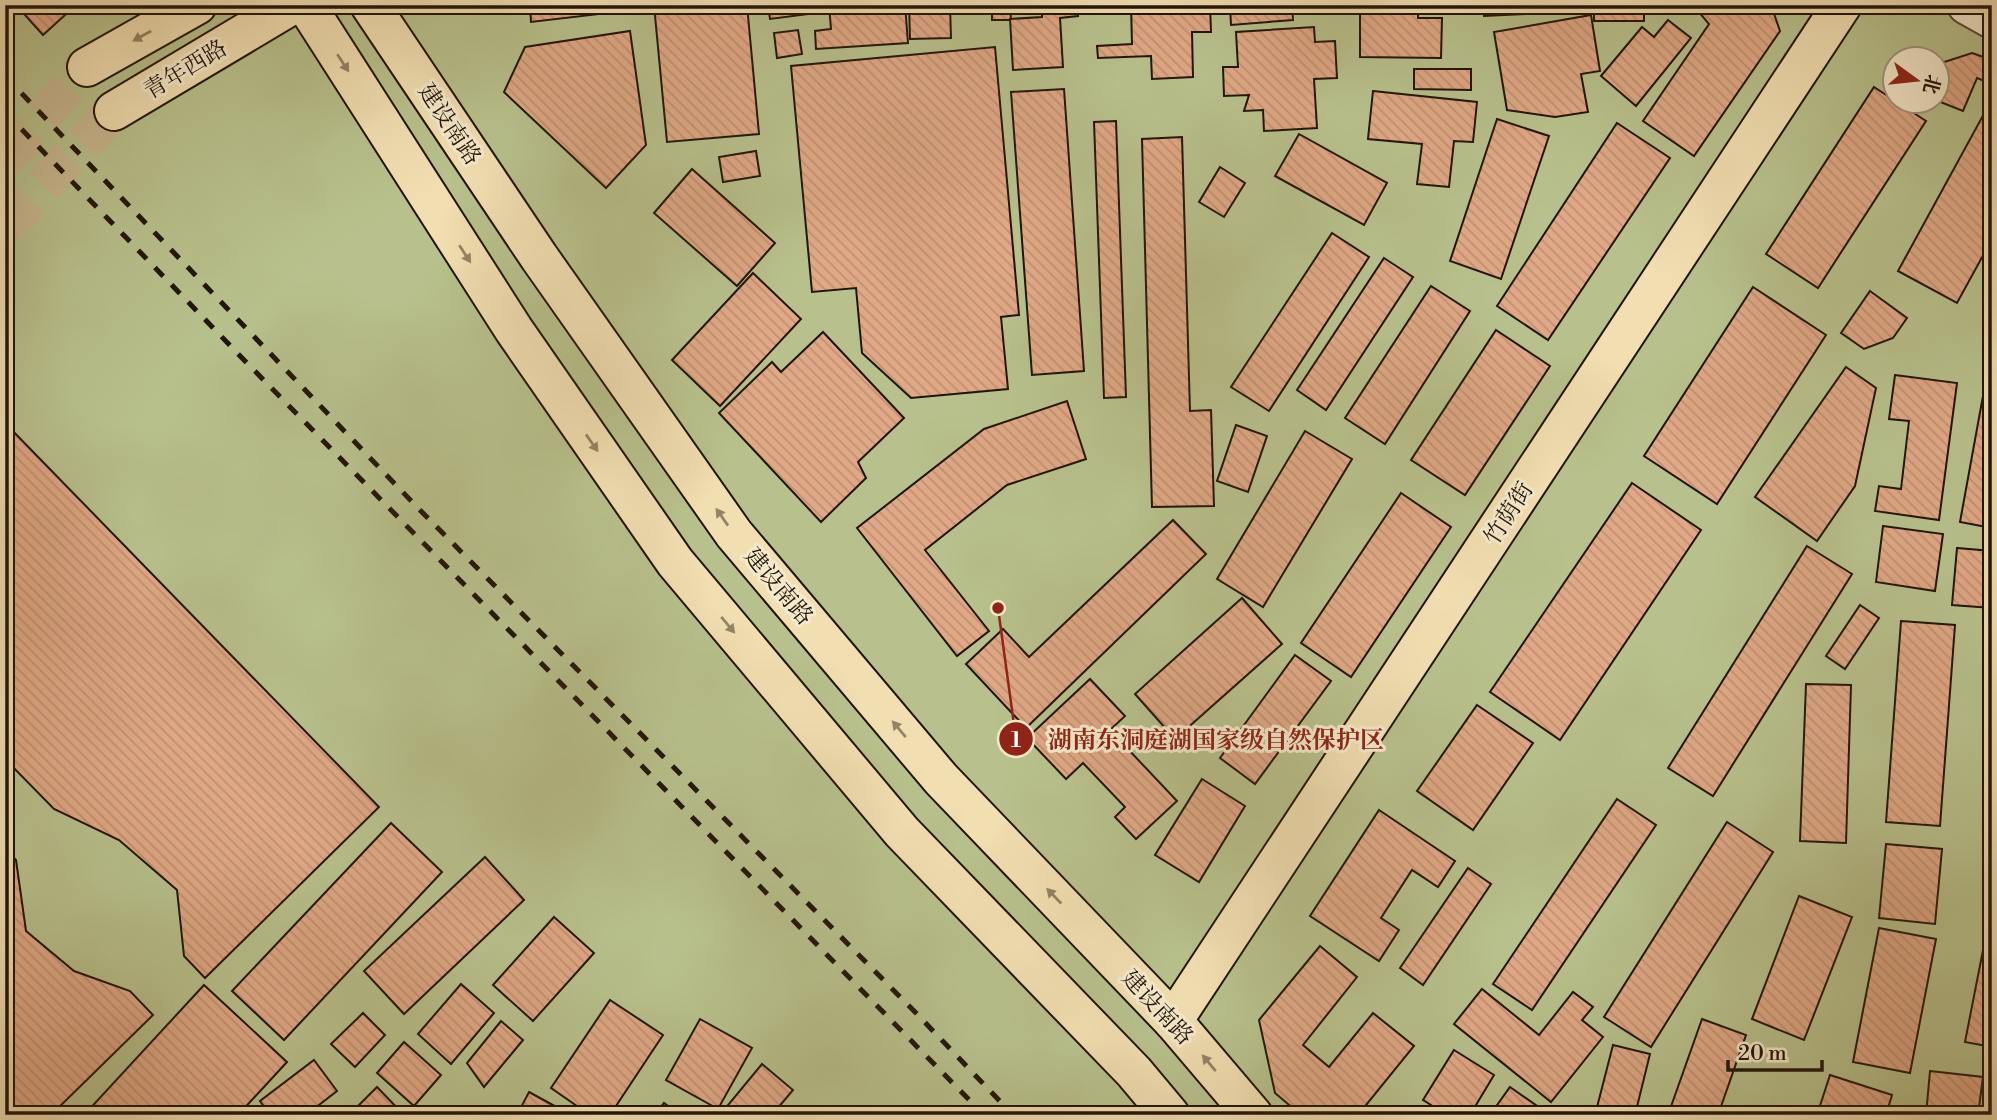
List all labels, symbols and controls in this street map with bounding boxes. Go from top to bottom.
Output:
one-way arrow [132,30,152,42]
street label: 青年西路 [139,34,232,106]
north arrow [1882,46,1952,116]
one-way arrow [336,53,349,72]
text: 北 [1917,72,1946,96]
street label: 建设南路 [412,79,487,171]
one-way arrow [459,245,472,264]
one-way arrow [585,434,599,452]
street label: 竹荫街 [1478,477,1539,550]
one-way arrow [716,508,730,526]
street label: 建设南路 [738,542,819,631]
one-way arrow [720,617,735,634]
callout: 湖南东洞庭湖国家级自然保护区 [999,717,1398,762]
one-way arrow [892,721,907,739]
text: 湖南东洞庭湖国家级自然保护区 [1048,726,1384,756]
text: 1 [1011,728,1021,754]
one-way arrow [1046,888,1062,905]
street label: 建设南路 [1116,964,1199,1051]
scale bar [1728,1029,1822,1073]
text: 20 m [1738,1041,1787,1067]
one-way arrow [1202,1054,1217,1071]

